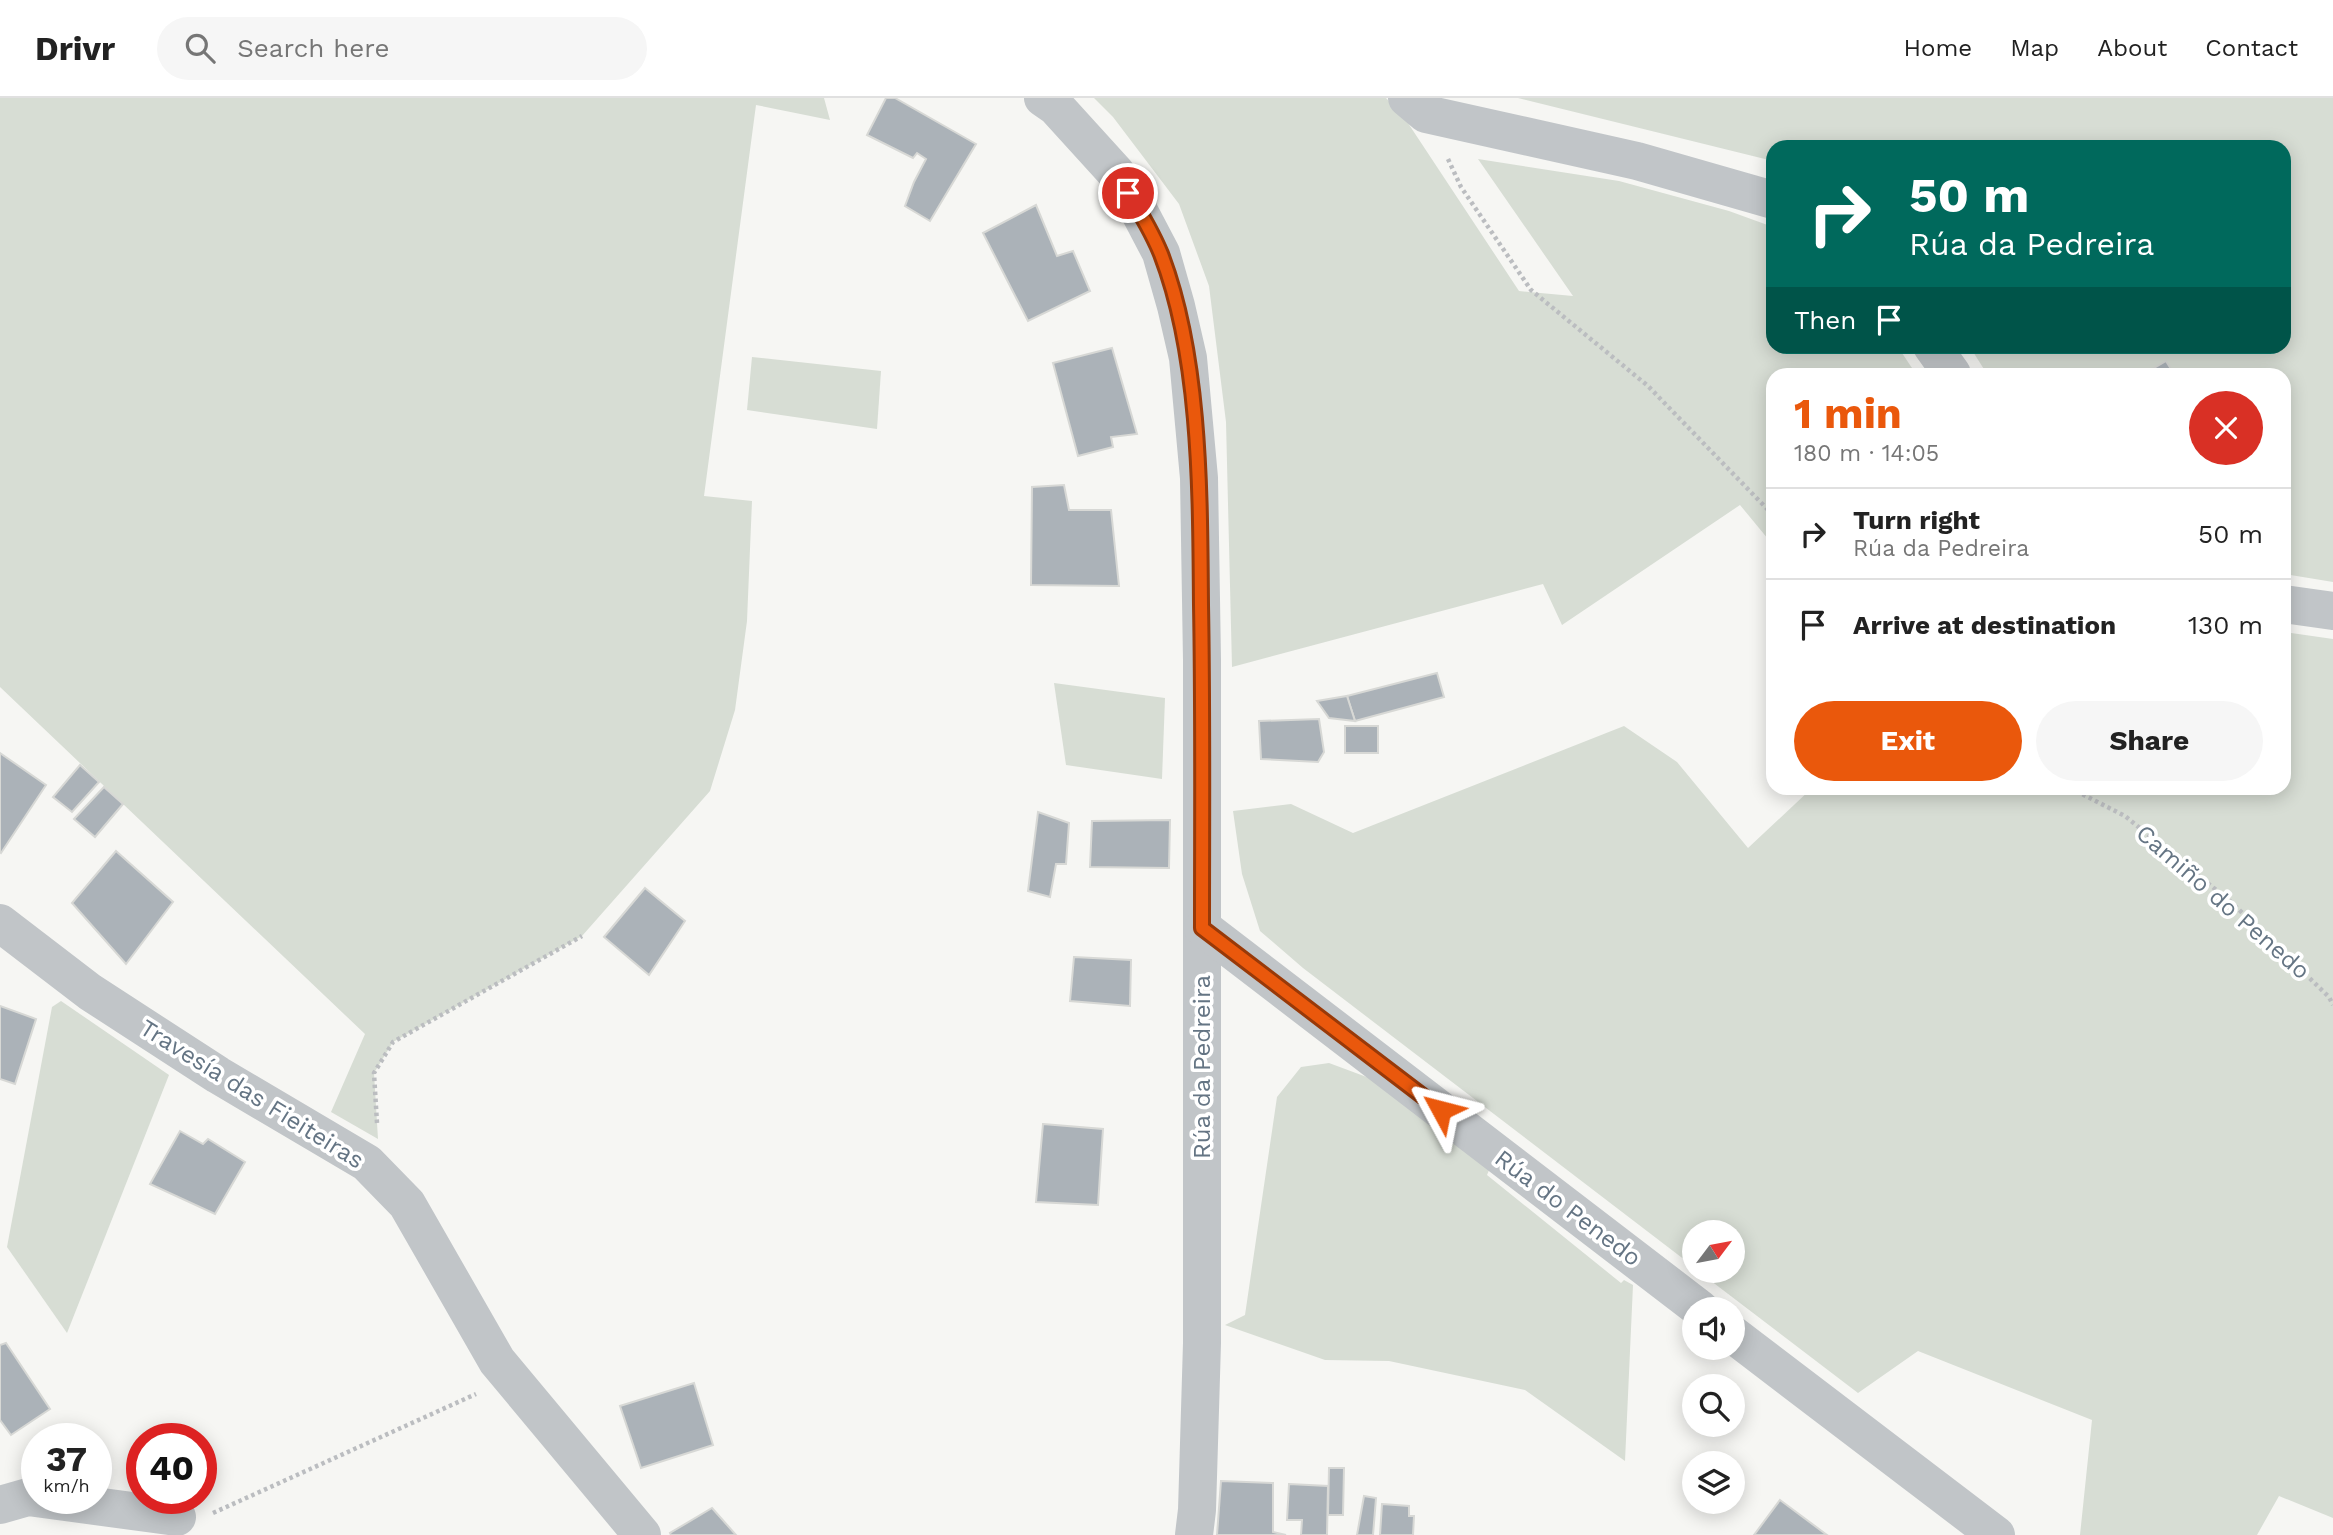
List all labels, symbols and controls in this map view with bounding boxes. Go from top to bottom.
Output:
search box [157,17,647,80]
text: Drivr [35,29,115,68]
icon: search [181,29,219,67]
text: Search here [237,33,390,63]
text: Home [1904,34,1972,62]
text: Map [2010,34,2059,62]
text: About [2097,34,2167,62]
text: Contact [2205,34,2298,62]
pin [1098,163,1158,223]
text: 50 m [1909,166,2029,224]
icon: right [1794,168,1885,259]
icon: arrive [1109,174,1147,212]
text: Rúa da Pedreira [1909,225,2154,263]
icon: arrive [1870,301,1908,339]
text: Then [1794,305,1856,335]
text: 1 min [1794,389,1902,438]
button: close [2189,391,2263,465]
text: 180 m · 14:05 [1794,440,1939,467]
text: Turn right [1853,505,1980,535]
icon: right [1794,515,1832,553]
text: 50 m [2198,519,2263,549]
text: Rúa da Pedreira [1853,535,2029,562]
icon: arrive [1794,606,1832,644]
text: Arrive at destination [1853,610,2116,640]
text: 130 m [2188,610,2263,640]
button: Exit [1794,701,2022,781]
button: Share [2036,701,2263,781]
street label: Camiño do Penedo [2130,819,2316,985]
street label: Rúa da Pedreira [1188,975,1216,1159]
street label: Travesía das Fieiteiras [135,1014,369,1174]
position arrow [1404,1073,1478,1147]
street label: Rúa do Penedo [1489,1144,1647,1272]
north arrow [1682,1220,1745,1283]
map controls [1682,1220,1745,1514]
button: sound [1682,1297,1745,1360]
button: search [1682,1374,1745,1437]
speed limit sign: 40 [126,1423,217,1514]
text: 37 [46,1438,87,1480]
button: layers [1682,1451,1745,1514]
text: km/h [43,1475,90,1496]

